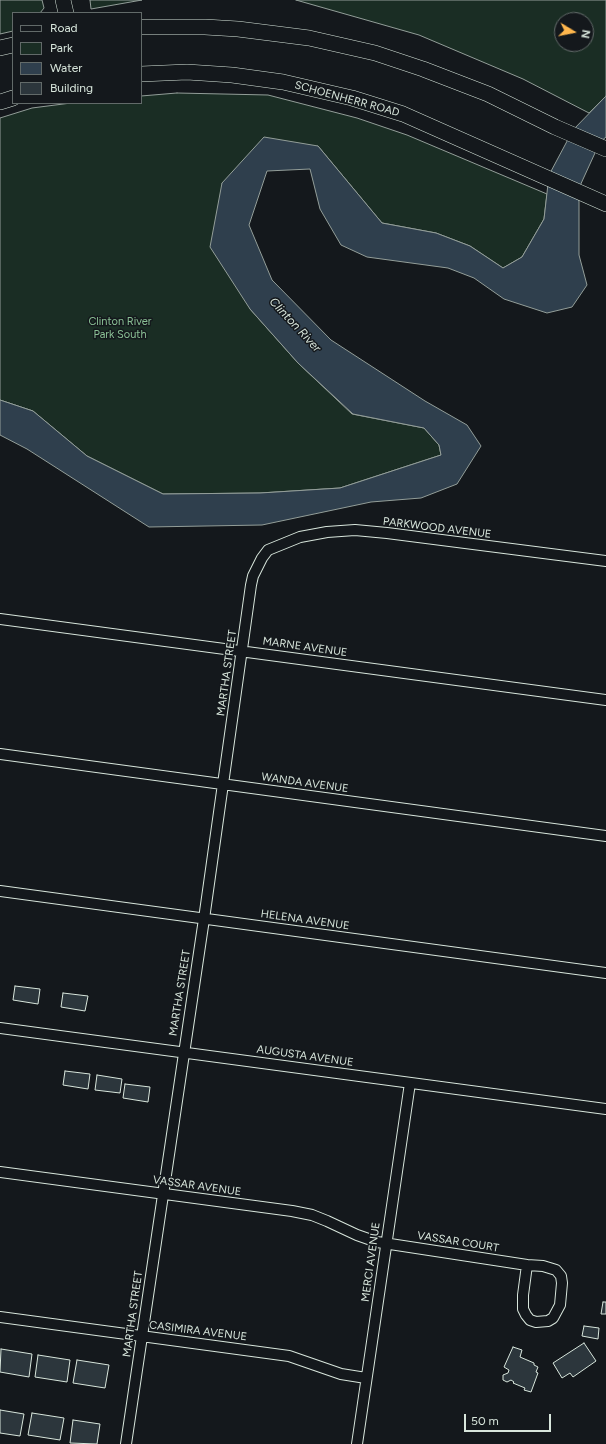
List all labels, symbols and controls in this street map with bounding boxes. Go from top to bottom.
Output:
legend [12,12,142,104]
north arrow [554,12,594,52]
text: Road [50,21,78,35]
text: N [578,29,592,39]
text: Park [50,41,73,55]
text: Water [50,61,82,75]
street label: SCHOENHERR ROAD [293,79,401,119]
text: Building [50,81,93,95]
water label: Clinton River [266,295,324,355]
park label: Clinton River Park South [88,315,152,341]
street label: PARKWOOD AVENUE [382,515,492,541]
street label: MARTHA STREET [214,629,240,717]
street label: MARNE AVENUE [262,635,348,659]
street label: WANDA AVENUE [261,770,349,796]
street label: HELENA AVENUE [260,907,350,933]
street label: MARTHA STREET [167,949,193,1037]
street label: AUGUSTA AVENUE [256,1043,354,1069]
street label: VASSAR AVENUE [152,1173,242,1199]
street label: MERCI AVENUE [359,1221,383,1303]
street label: VASSAR COURT [416,1229,500,1255]
street label: MARTHA STREET [120,1270,146,1358]
street label: CASIMIRA AVENUE [148,1318,248,1344]
scale bar [466,1406,553,1432]
text: 50 m [471,1414,499,1428]

